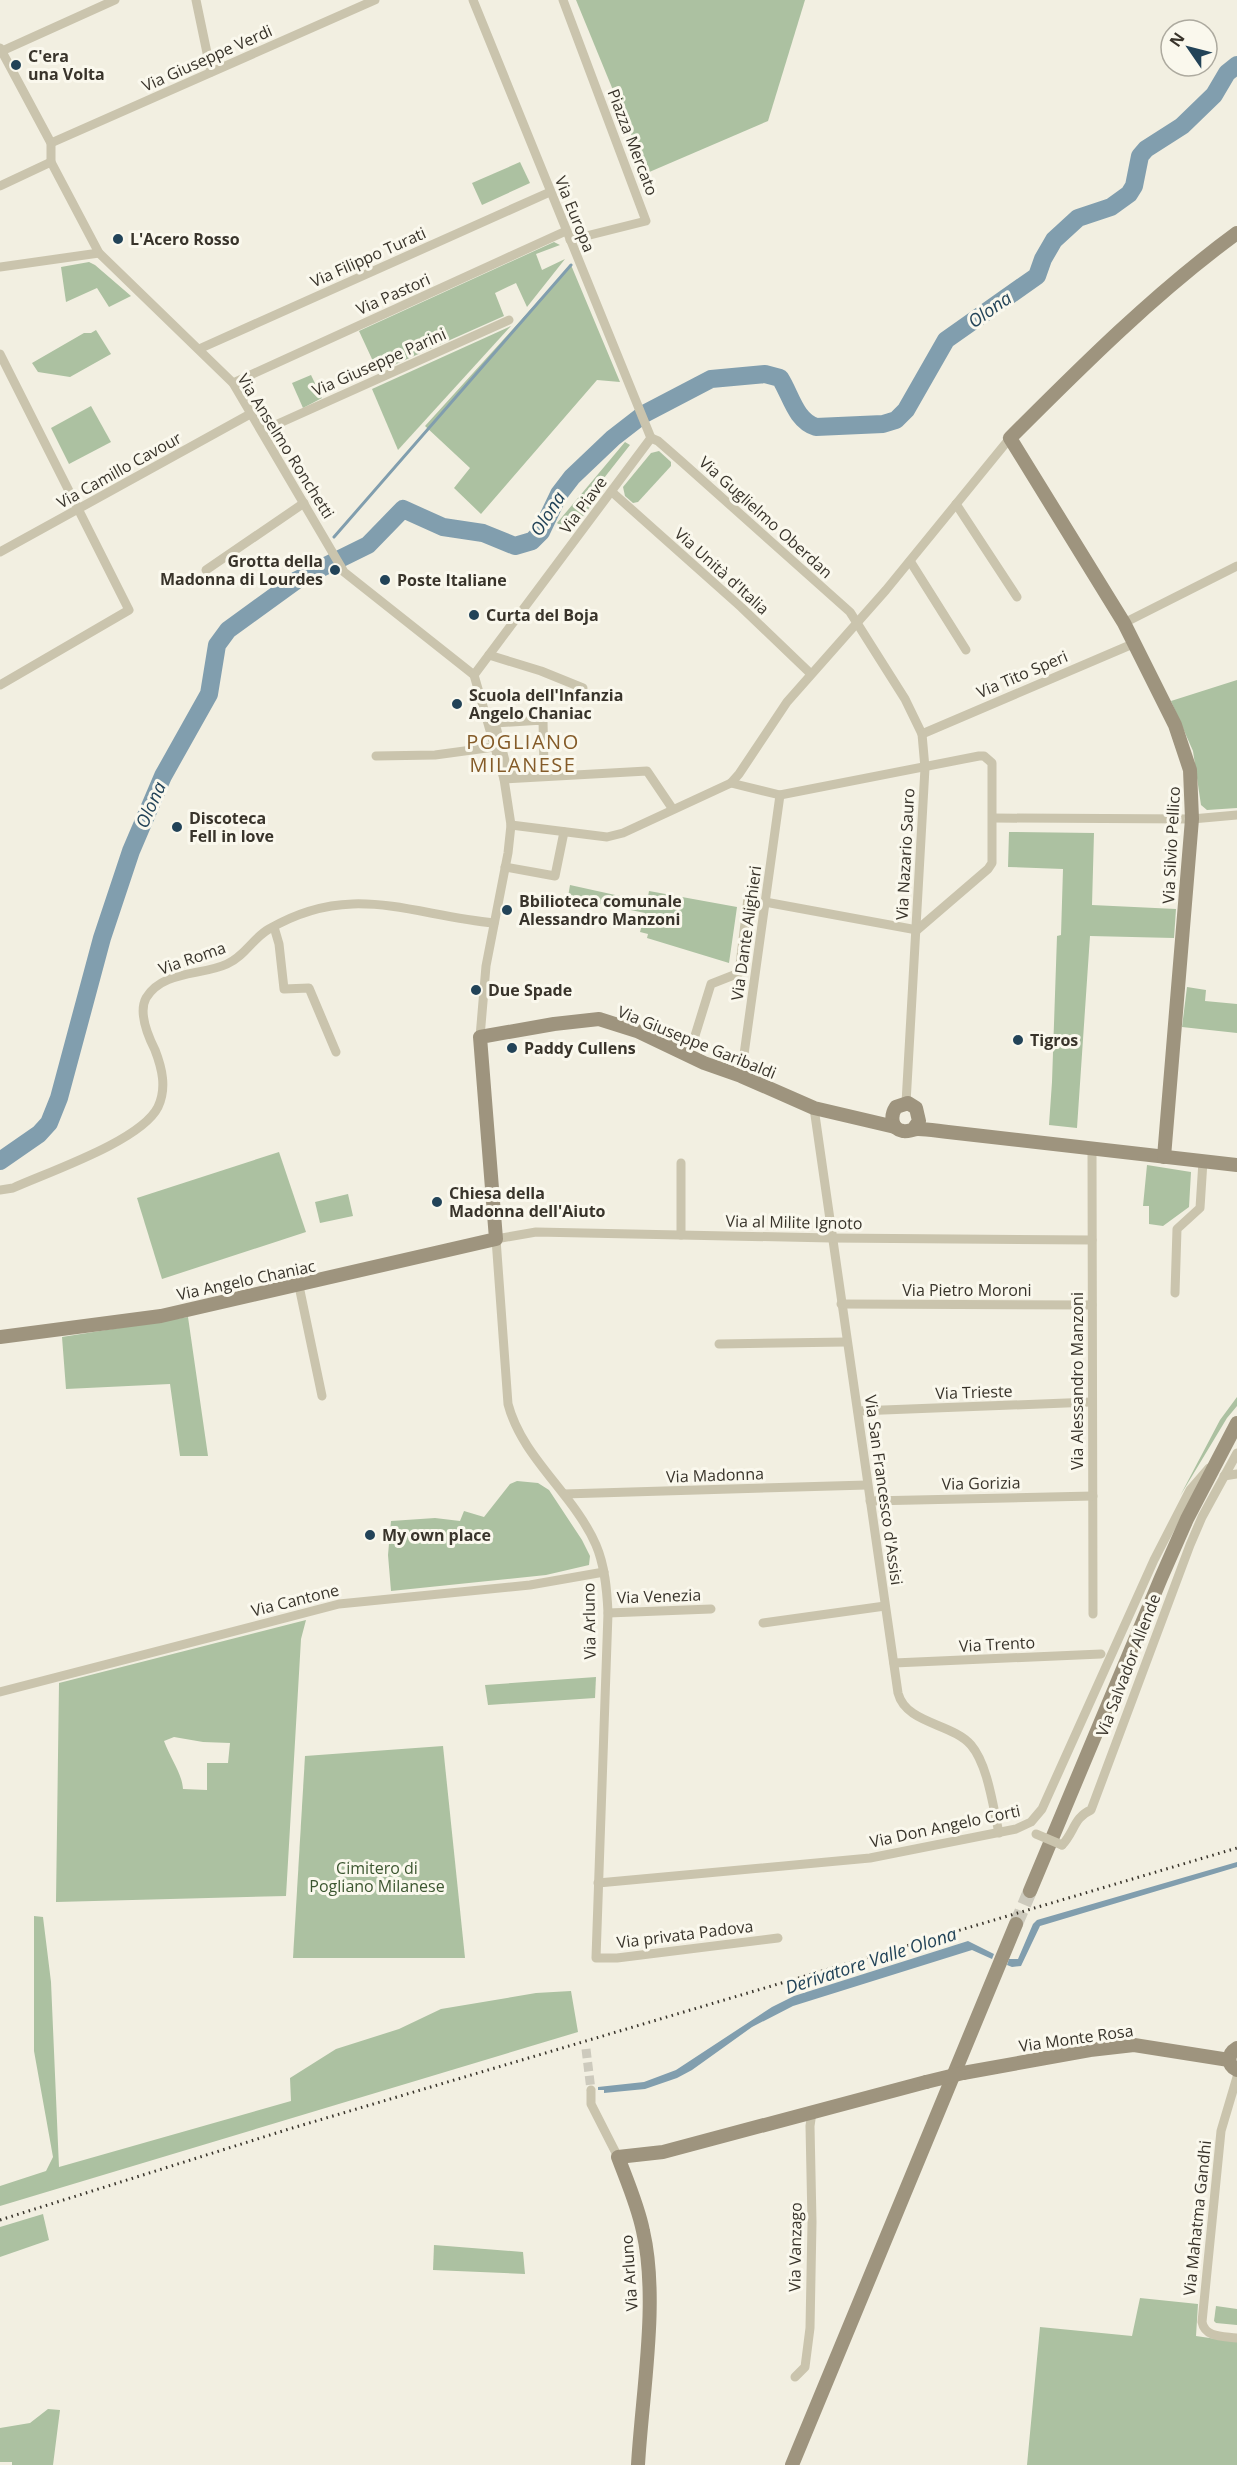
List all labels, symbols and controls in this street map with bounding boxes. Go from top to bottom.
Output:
north arrow [1159,18,1219,78]
street label: Via Giuseppe Verdi [138,19,276,97]
text: N [1164,28,1189,51]
place label: C'era una Volta [28,45,105,85]
marker: C'era una Volta [9,58,23,72]
street label: Piazza Mercato [603,86,663,198]
street label: Via Europa [550,173,600,255]
street label: Via Filippo Turati [307,222,429,292]
place label: L'Acero Rosso [130,228,240,250]
marker: L'Acero Rosso [111,232,125,246]
street label: Via Pastori [353,268,433,320]
water label: Olona [963,286,1016,333]
street label: Via Giuseppe Parini [309,323,449,401]
street label: Via Anselmo Ronchetti [232,369,340,523]
street label: Via Camillo Cavour [53,426,186,513]
street label: Via Guglielmo Oberdan [694,451,838,583]
street label: Via Piave [554,472,612,538]
water label: Olona [524,487,570,540]
street label: Via Unità d'Italia [670,523,774,619]
place label: Grotta della Madonna di Lourdes [160,550,323,590]
marker: Grotta della Madonna di Lourdes [328,563,342,577]
place label: Poste Italiane [397,569,507,591]
marker: Poste Italiane [378,573,392,587]
place label: Curta del Boja [486,604,599,626]
marker: Curta del Boja [467,608,481,622]
street label: Via Tito Speri [973,645,1071,703]
place label: Scuola dell'Infanzia Angelo Chaniac [469,684,623,724]
marker: Scuola dell'Infanzia Angelo Chaniac [450,697,464,711]
district label: POGLIANO MILANESE [466,728,580,778]
water label: Olona [129,778,171,831]
street label: Via Silvio Pellico [1157,786,1185,904]
street label: Via Nazario Sauro [891,788,919,920]
place label: Discoteca Fell in love [189,807,274,847]
marker: Discoteca Fell in love [170,820,184,834]
street label: Via Dante Alighieri [726,864,766,1002]
place label: Bbilioteca comunale Alessandro Manzoni [519,890,682,930]
marker: Bbilioteca comunale Alessandro Manzoni [500,903,514,917]
street label: Via Roma [155,936,229,980]
place label: Due Spade [488,979,572,1001]
marker: Due Spade [469,983,483,997]
street label: Via Giuseppe Garibaldi [614,1000,780,1084]
place label: Tigros [1030,1029,1078,1051]
marker: Tigros [1011,1033,1025,1047]
place label: Paddy Cullens [524,1037,636,1059]
marker: Paddy Cullens [505,1041,519,1055]
place label: Chiesa della Madonna dell'Aiuto [449,1182,606,1222]
marker: Chiesa della Madonna dell'Aiuto [430,1195,444,1209]
street label: Via al Milite Ignoto [725,1210,863,1234]
street label: Via Angelo Chaniac [175,1254,318,1305]
street label: Via Pietro Moroni [902,1279,1032,1301]
street label: Via Alessandro Manzoni [1066,1292,1088,1470]
street label: Via Trieste [935,1380,1013,1404]
street label: Via San Francesco d'Assisi [860,1393,908,1587]
street label: Via Madonna [666,1462,764,1488]
street label: Via Gorizia [941,1471,1021,1495]
place label: My own place [382,1524,491,1546]
marker: My own place [363,1528,377,1542]
street label: Via Cantone [249,1578,341,1622]
street label: Via Arluno [577,1583,601,1659]
street label: Via Venezia [616,1584,702,1608]
street label: Via Salvador Allende [1091,1591,1165,1739]
street label: Via Trento [958,1631,1036,1657]
street label: Via Don Angelo Corti [868,1799,1022,1853]
park label: Cimitero di Pogliano Milanese [309,1857,445,1897]
street label: Via privata Padova [615,1915,755,1953]
water label: Derivatore Valle Olona [782,1921,959,1999]
street label: Via Monte Rosa [1017,2019,1135,2057]
street label: Via Mahatma Gandhi [1178,2139,1216,2297]
street label: Via Vanzago [783,2202,807,2292]
street label: Via Arluno [615,2234,643,2312]

